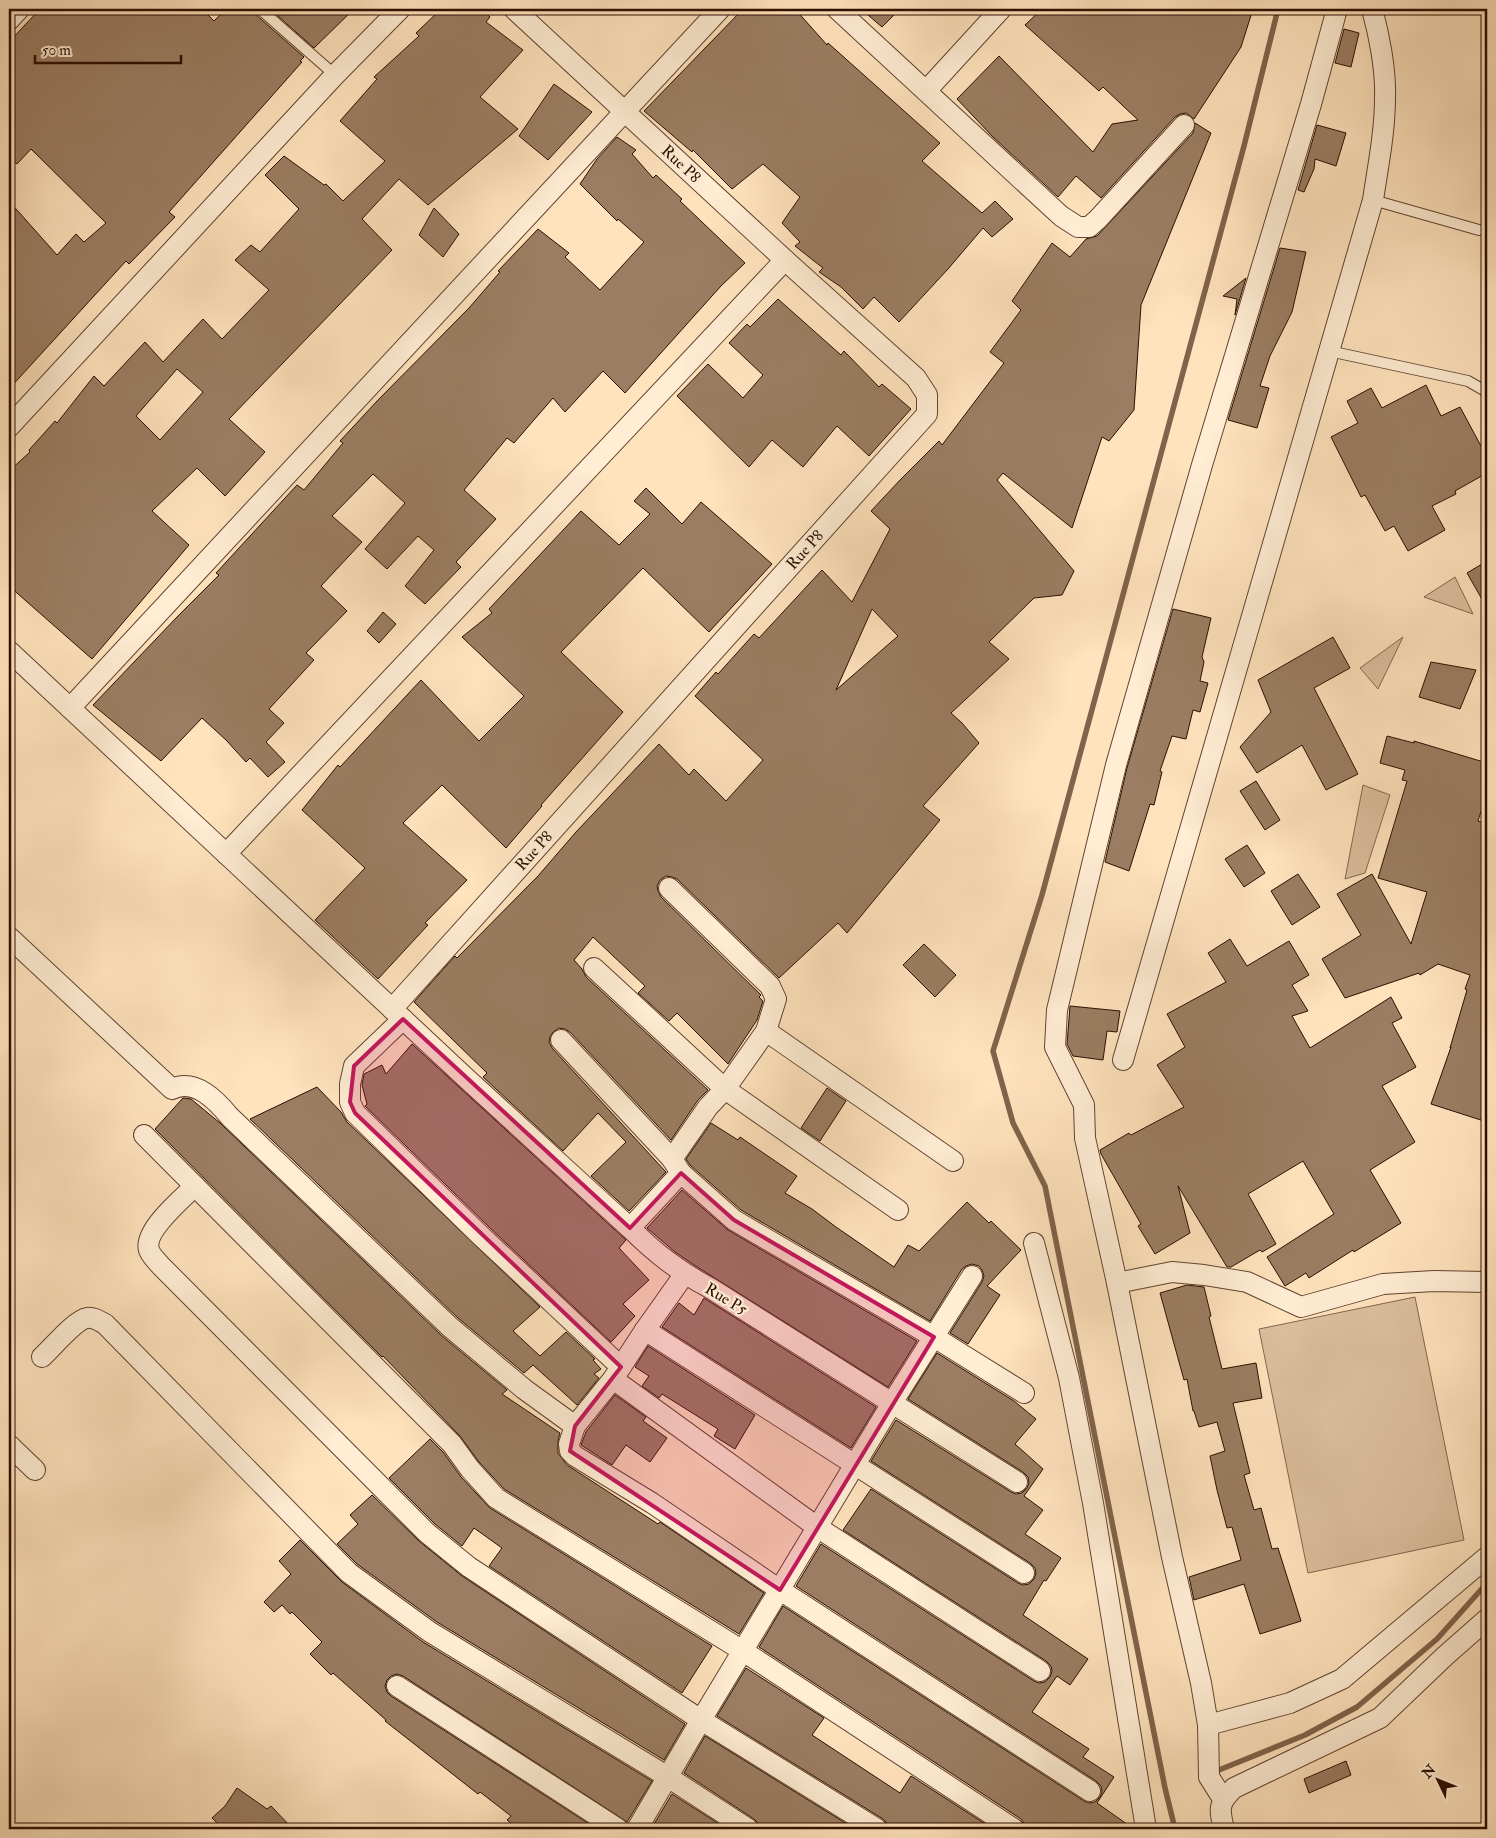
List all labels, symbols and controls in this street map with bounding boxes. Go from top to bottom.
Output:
scale bar [35,32,181,64]
text: 50 m [42,41,71,60]
street label: Rue P8 [657,141,705,188]
street label: Rue P8 [782,526,828,574]
street label: Rue P8 [511,827,557,875]
street label: Rue P5 [701,1279,751,1319]
north arrow [1414,1756,1464,1806]
text: N [1418,1761,1440,1783]

